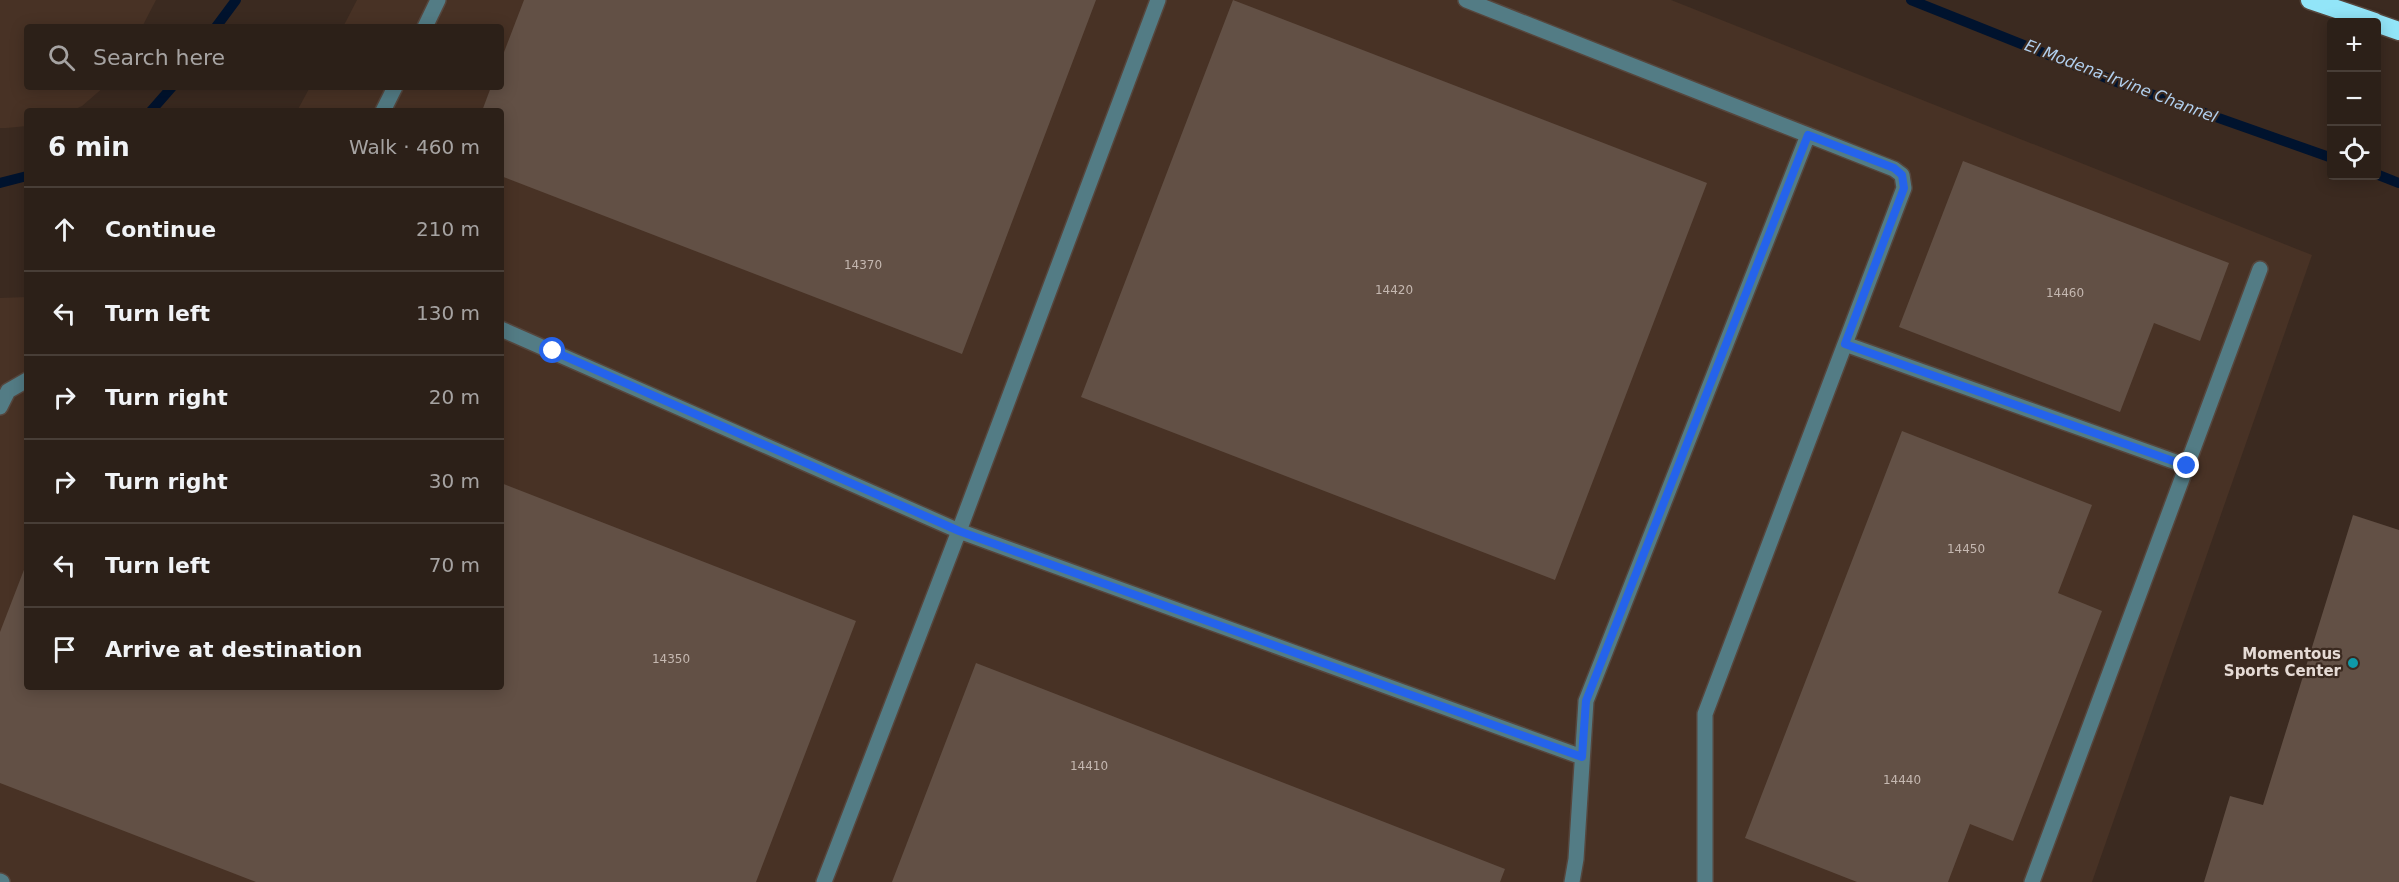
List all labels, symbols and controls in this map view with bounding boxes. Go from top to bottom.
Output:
map controls [2327,18,2381,180]
button: + [2327,18,2381,72]
search box [24,24,504,90]
water label: El Modena-Irvine Channel [2022,35,2221,127]
icon: search [45,41,78,74]
text: Search here [93,45,225,70]
button: − [2327,72,2381,126]
button: locate [2327,126,2381,180]
text: 6 min [48,132,130,162]
text: Walk · 460 m [349,135,480,159]
icon: ahead [48,213,81,246]
text: Continue [105,217,216,242]
text: 210 m [416,217,480,241]
house number: 14370 [844,258,882,272]
house number: 14420 [1375,283,1413,297]
house number: 14460 [2046,286,2084,300]
icon: left [48,297,81,330]
text: Turn left [105,301,210,326]
text: 130 m [416,301,480,325]
route start [539,337,565,363]
icon: right [48,381,81,414]
text: Turn right [105,385,228,410]
text: 20 m [429,385,480,409]
route end [2173,452,2199,478]
icon: right [48,465,81,498]
text: Turn right [105,469,228,494]
text: 30 m [429,469,480,493]
house number: 14450 [1947,542,1985,556]
icon: left [48,549,81,582]
text: Turn left [105,553,210,578]
text: 70 m [429,553,480,577]
icon: arrive [48,633,81,666]
text: Arrive at destination [105,637,362,662]
place label: Momentous Sports Center [2224,645,2342,680]
house number: 14350 [652,652,690,666]
marker: Momentous Sports Center [2346,656,2360,670]
house number: 14410 [1070,759,1108,773]
house number: 14440 [1883,773,1921,787]

